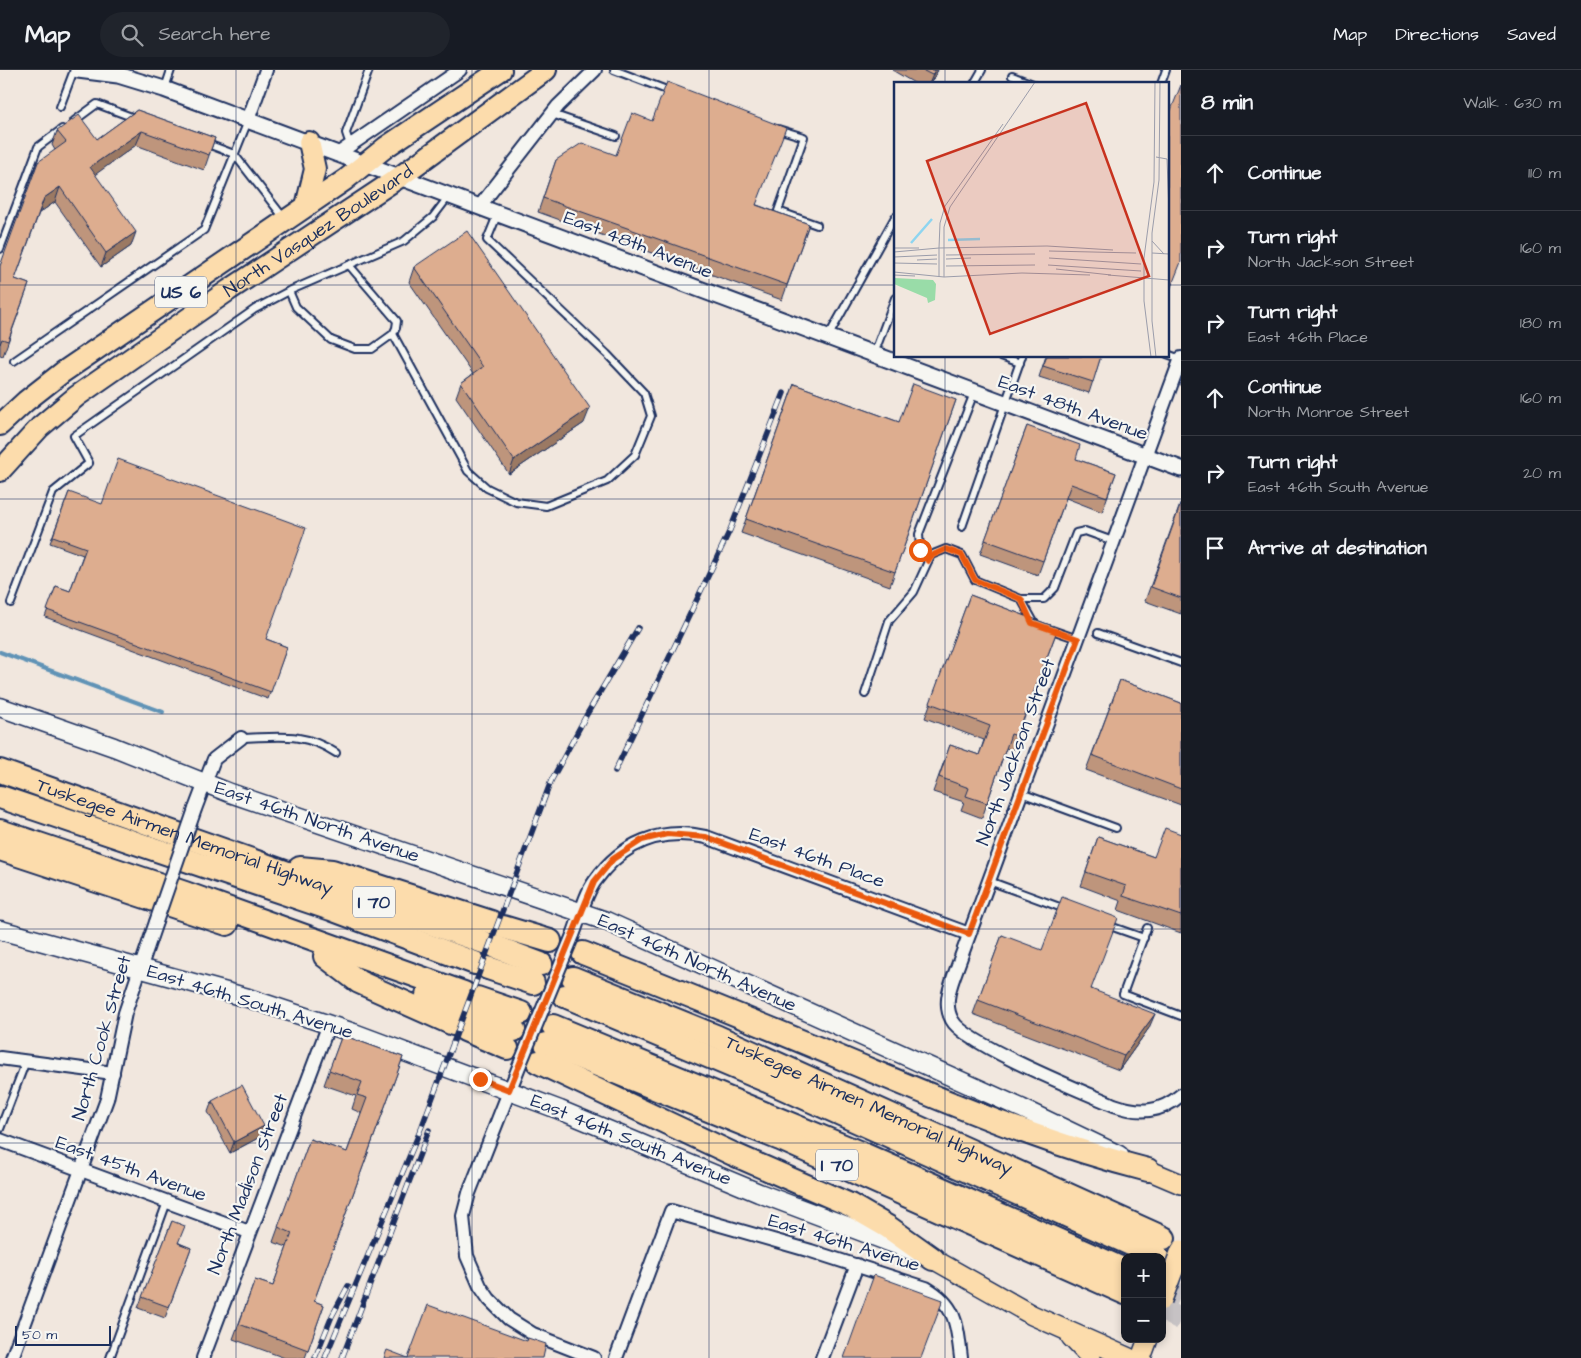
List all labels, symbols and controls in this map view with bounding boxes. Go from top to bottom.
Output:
search box [100,12,450,57]
text: Map [25,18,70,52]
icon: search [118,21,146,49]
text: Search here [158,21,271,48]
text: Map [1333,22,1367,47]
text: Directions [1395,22,1479,47]
text: Saved [1507,22,1556,47]
inset map [894,82,1168,358]
text: 8 min [1201,88,1253,117]
text: Walk · 630 m [1463,92,1561,114]
street label: North Vasquez Boulevard [218,158,419,304]
icon: ahead [1201,159,1229,187]
text: Continue [1248,160,1322,187]
text: 110 m [1528,162,1561,184]
street label: East 48th Avenue [560,204,716,286]
text: Turn right [1248,224,1337,251]
icon: right [1201,234,1229,262]
text: 160 m [1520,237,1561,259]
text: North Jackson Street [1248,251,1414,273]
road number: US 6 [155,276,207,308]
text: Turn right [1248,299,1337,326]
icon: right [1201,309,1229,337]
text: 180 m [1520,312,1561,334]
text: East 46th Place [1248,326,1368,348]
street label: East 48th Avenue [994,368,1152,448]
text: Continue [1248,374,1322,401]
icon: ahead [1201,384,1229,412]
text: 160 m [1520,387,1561,409]
text: North Monroe Street [1248,401,1409,423]
text: Turn right [1248,449,1337,476]
icon: right [1201,459,1229,487]
text: 20 m [1523,462,1561,484]
text: East 46th South Avenue [1248,476,1428,498]
icon: arrive [1201,534,1229,562]
text: Arrive at destination [1248,535,1427,562]
route start [909,539,932,562]
street label: North Jackson Street [970,654,1063,849]
street label: Tuskegee Airmen Memorial Highway [33,771,337,902]
street label: East 46th North Avenue [211,774,423,870]
street label: East 46th Place [745,821,889,895]
road number: I 70 [353,886,395,918]
street label: East 46th North Avenue [593,907,801,1019]
street label: North Cook Street [66,952,139,1124]
street label: East 46th South Avenue [144,958,356,1046]
street label: Tuskegee Airmen Memorial Highway [721,1028,1018,1183]
route end [469,1068,492,1091]
street label: East 46th South Avenue [527,1087,735,1193]
street label: North Madison Street [201,1089,295,1278]
street label: East 45th Avenue [52,1129,210,1209]
road number: I 70 [816,1150,858,1180]
street label: East 46th Avenue [765,1207,923,1279]
map controls [1121,1253,1166,1343]
button: + [1121,1253,1166,1298]
button: − [1121,1298,1166,1343]
scale bar [15,1323,111,1346]
text: 50 m [22,1325,57,1345]

